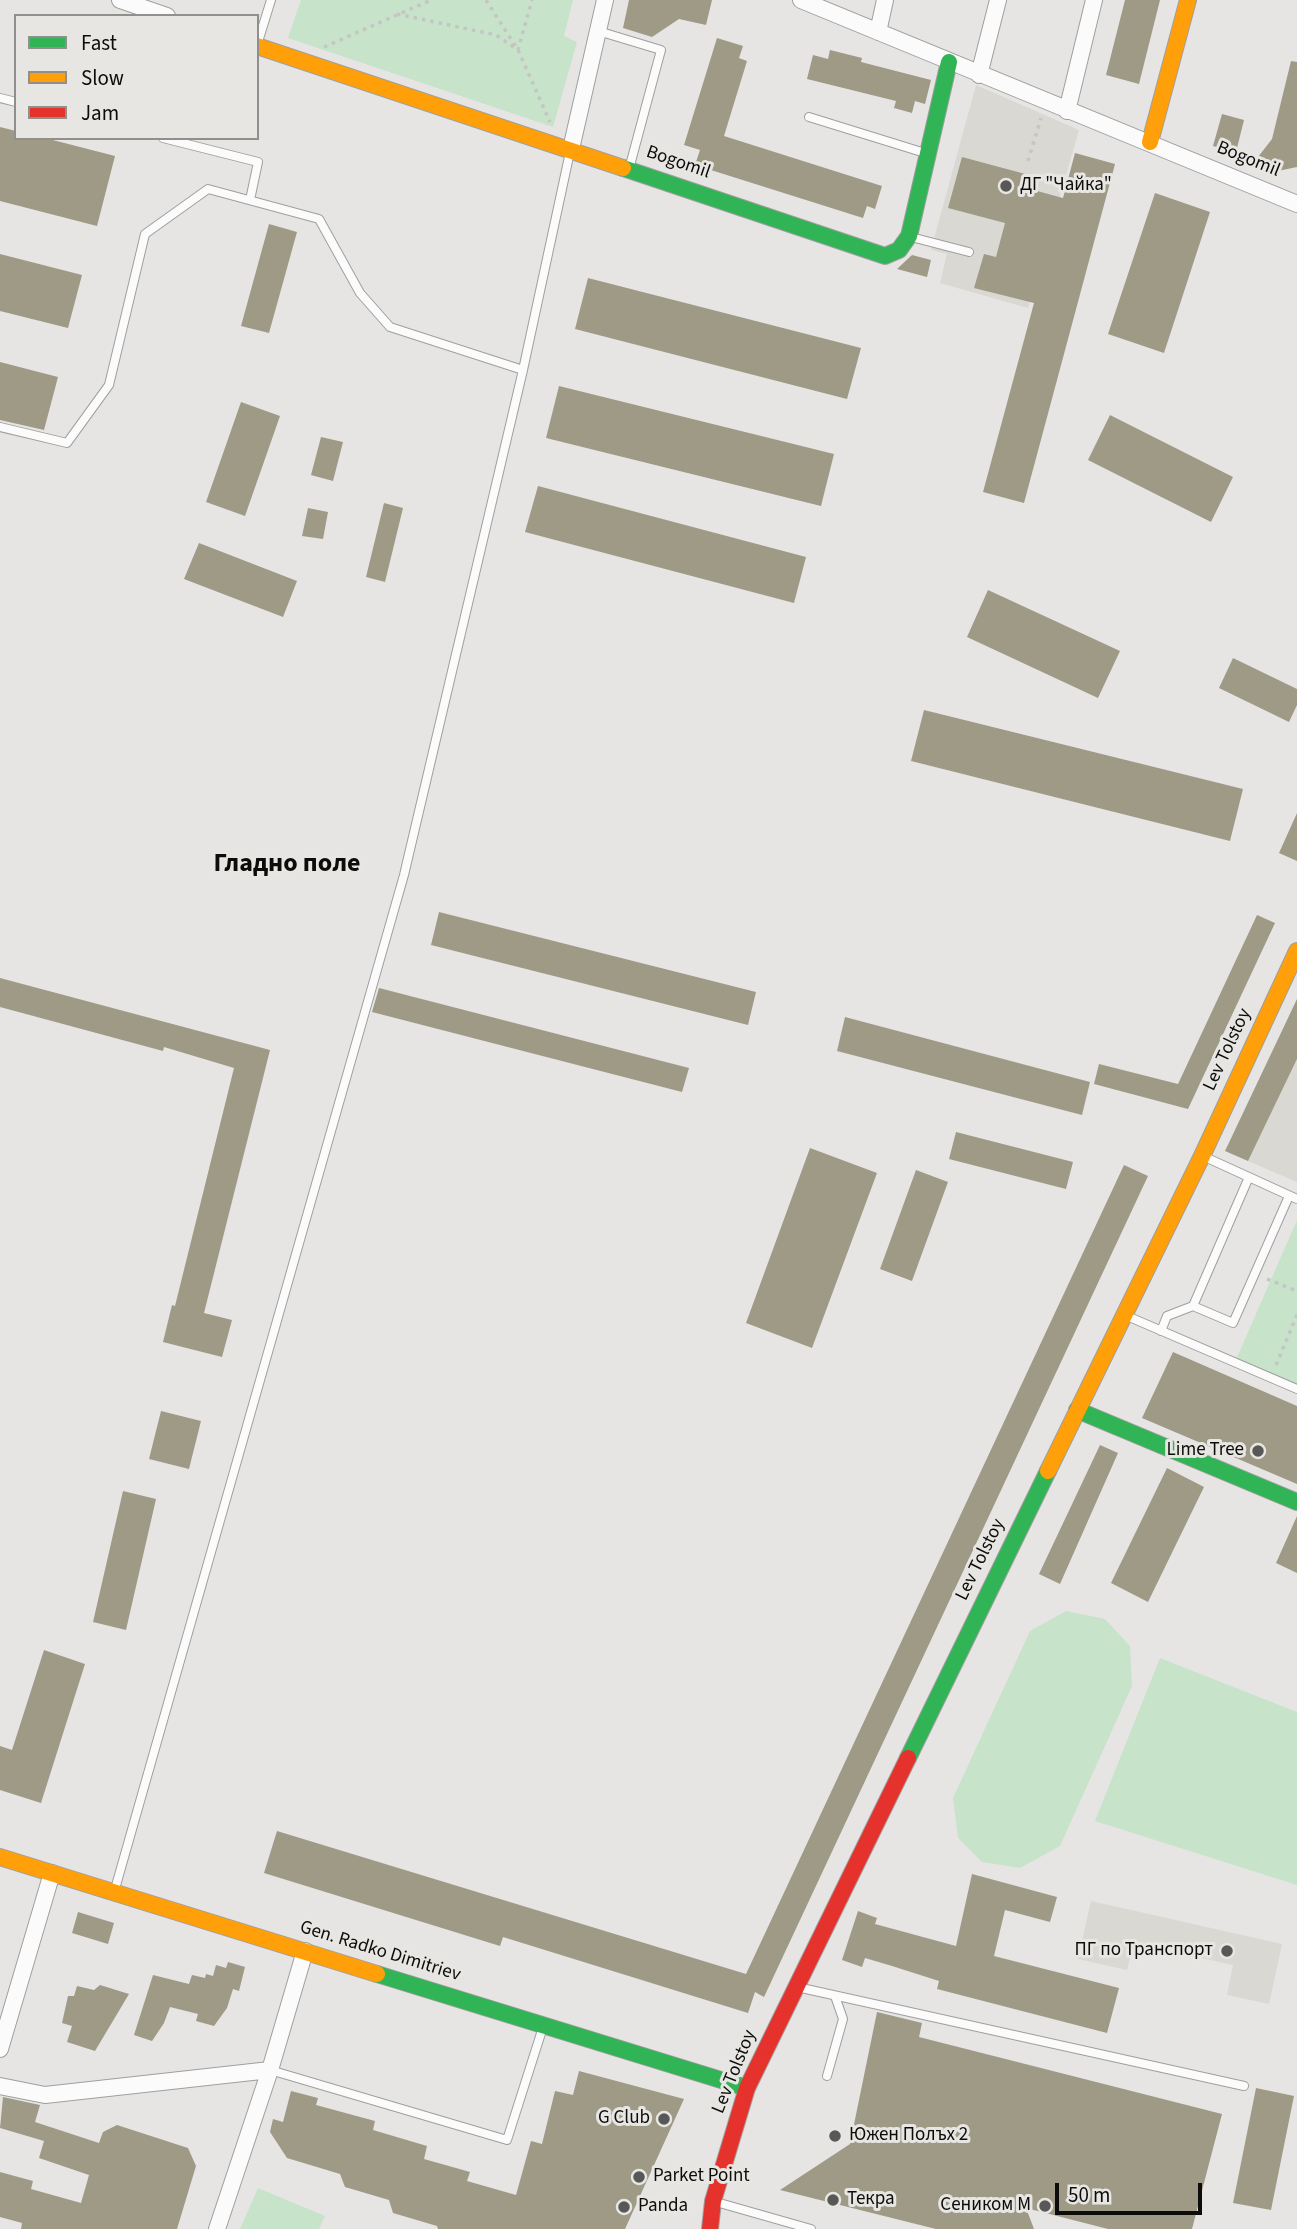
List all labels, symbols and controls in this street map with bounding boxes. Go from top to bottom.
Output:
legend [14,14,259,140]
text: Fast [81,28,117,58]
text: Slow [81,63,124,93]
text: Jam [81,98,119,128]
street label: Bogomil [1213,137,1283,183]
street label: Bogomil [643,141,713,185]
place label: ДГ "Чайка" [1020,175,1112,197]
marker: ДГ "Чайка" [998,178,1014,194]
district label: Гладно поле [213,849,361,881]
street label: Lev Tolstoy [1199,1005,1257,1095]
place label: Lime Tree [1167,1440,1244,1462]
marker: Lime Tree [1250,1443,1266,1459]
street label: Lev Tolstoy [951,1515,1011,1605]
street label: Gen. Radko Dimitriev [297,1917,463,1987]
place label: ПГ по Транспорт [1075,1940,1213,1962]
marker: ПГ по Транспорт [1219,1943,1235,1959]
street label: Lev Tolstoy [708,2027,762,2117]
place label: G Club [598,2108,650,2130]
marker: G Club [656,2111,672,2127]
place label: Южен Полъх 2 [849,2125,968,2147]
marker: Южен Полъх 2 [827,2128,843,2144]
place label: Parket Point [653,2166,750,2188]
marker: Parket Point [631,2169,647,2185]
scale bar [1059,2170,1206,2214]
text: 50 m [1068,2180,1110,2210]
place label: Текра [847,2189,895,2211]
marker: Текра [825,2192,841,2208]
place label: Сеником М [940,2195,1031,2217]
place label: Panda [638,2196,688,2218]
marker: Сеником М [1037,2198,1053,2214]
marker: Panda [616,2199,632,2215]

